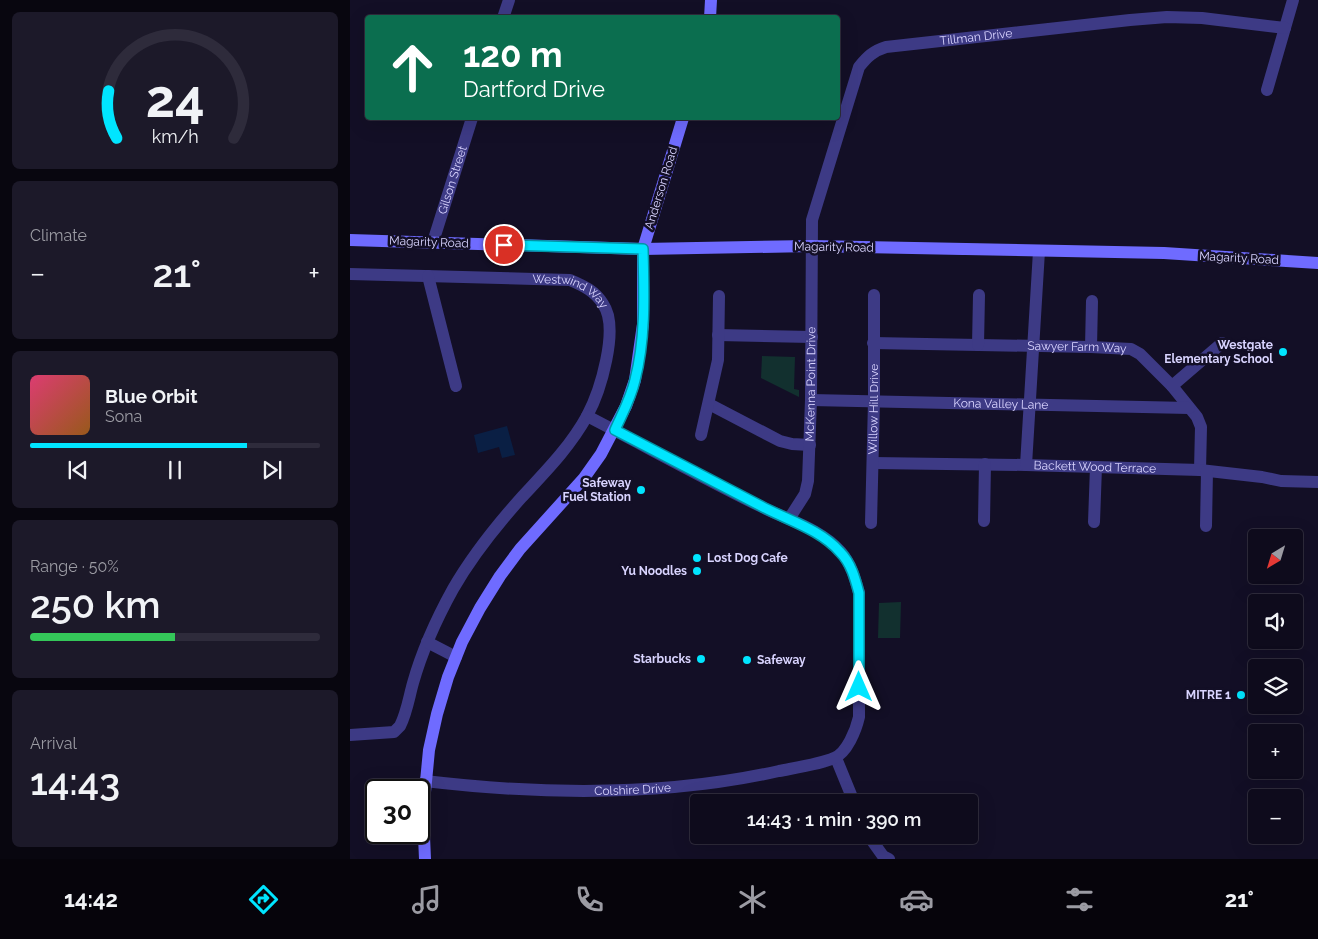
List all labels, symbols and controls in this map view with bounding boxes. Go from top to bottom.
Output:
street label: Tillman Drive [939,26,1013,48]
text: 120 m [463,34,563,75]
icon: ahead [380,35,445,100]
text: 24 [145,68,205,129]
text: Dartford Drive [463,76,605,102]
text: km/h [151,126,199,147]
street label: Gilson Street [435,144,470,216]
street label: Anderson Road [642,145,680,231]
pin [483,224,525,266]
text: Climate [30,226,87,245]
icon: arrive [490,231,518,259]
street label: Magarity Road [389,234,469,250]
street label: Magarity Road [794,239,874,255]
street label: Magarity Road [1199,249,1279,267]
text: 21° [152,251,201,296]
text: − [30,257,45,290]
text: + [308,257,320,290]
street label: Westwind Way [532,272,611,311]
street label: McKenna Point Drive [802,327,818,442]
place label: Westgate Elementary School [1164,338,1273,366]
street label: Sawyer Farm Way [1027,339,1127,356]
marker: Westgate Elementary School [1277,346,1289,358]
street label: Willow Hill Drive [866,364,881,454]
text: Blue Orbit [105,385,197,407]
street label: Kona Valley Lane [953,396,1049,412]
text: Sona [105,407,142,426]
icon: previous [64,456,92,484]
icon: pause [161,456,189,484]
icon: next [258,456,286,484]
street label: Backett Wood Terrace [1033,458,1156,476]
place label: Safeway Fuel Station [563,476,631,504]
marker: Safeway Fuel Station [635,484,647,496]
north arrow [1248,529,1302,584]
map controls [1248,529,1303,844]
place label: Lost Dog Cafe [707,551,788,565]
marker: Lost Dog Cafe [691,552,703,564]
text: Range · 50% [30,557,119,576]
place label: Yu Noodles [621,564,687,578]
marker: Yu Noodles [691,565,703,577]
text: 250 km [30,582,161,627]
button: sound [1248,594,1303,649]
place label: Starbucks [633,652,691,666]
marker: Starbucks [695,653,707,665]
place label: Safeway [757,653,806,667]
marker: Safeway [741,654,753,666]
button: layers [1248,659,1303,714]
position arrow [832,660,884,712]
place label: MITRE 1 [1186,688,1231,702]
marker: MITRE 1 [1235,689,1247,701]
button: + [1248,724,1303,779]
text: Arrival [30,734,77,753]
text: 14:43 [30,759,120,804]
speed limit sign: 30 [365,779,430,844]
street label: Colshire Drive [594,781,672,798]
button: − [1248,789,1303,844]
text: 14:43 · 1 min · 390 m [747,808,921,830]
icon: directions [246,882,281,917]
icon: music [409,882,444,917]
icon: phone [572,882,607,917]
icon: climate [735,882,770,917]
icon: car [899,882,934,917]
icon: filters [1062,882,1097,917]
text: 14:42 [64,886,118,912]
text: 21° [1225,886,1254,912]

